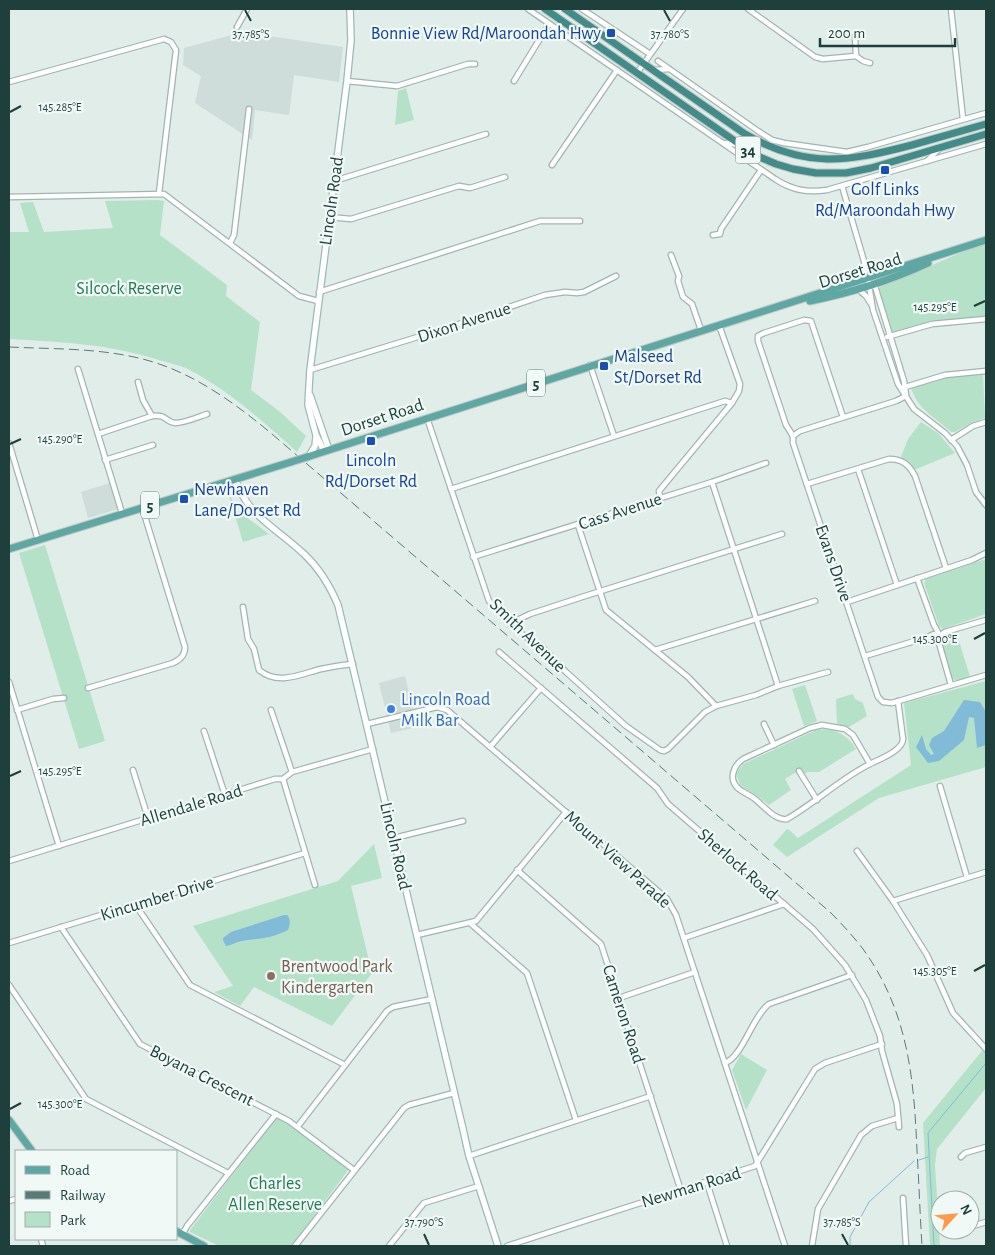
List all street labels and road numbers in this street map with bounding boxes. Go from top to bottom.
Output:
road number: 34 [736,136,760,164]
street label: Lincoln Road [317,156,347,247]
street label: Dorset Road [817,250,904,292]
street label: Dixon Avenue [415,299,513,346]
road number: 5 [527,369,545,396]
street label: Dorset Road [339,396,426,440]
street label: Cass Avenue [576,490,664,534]
road number: 5 [141,492,159,518]
street label: Evans Drive [812,523,855,604]
street label: Smith Avenue [486,595,569,676]
street label: Allendale Road [138,782,245,830]
street label: Lincoln Road [376,801,414,892]
street label: Mount View Parade [561,807,674,912]
street label: Sherlock Road [694,825,781,904]
street label: Kincumber Drive [98,873,216,925]
street label: Cameron Road [599,963,647,1066]
street label: Boyana Crescent [147,1042,257,1110]
street label: Newman Road [639,1164,743,1212]

